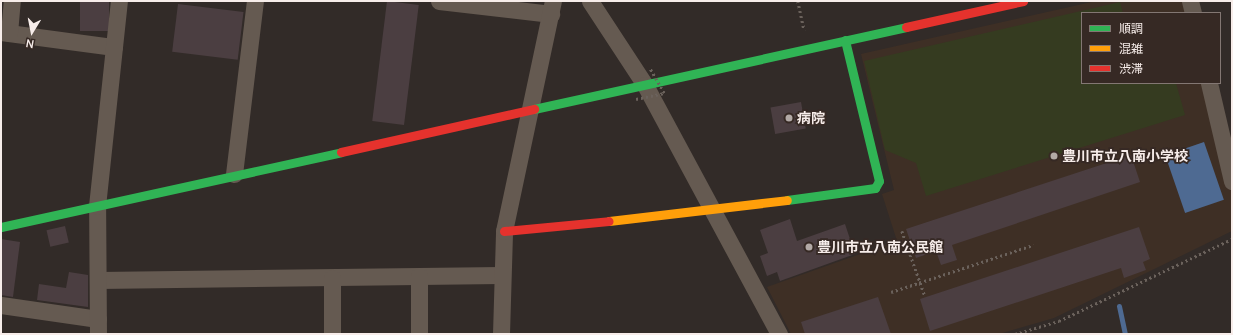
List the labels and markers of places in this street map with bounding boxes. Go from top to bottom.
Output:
place label: 病院 [797,110,825,126]
marker: 病院 [784,113,794,123]
place label: 豊川市立八南小学校 [1062,148,1188,164]
marker: 豊川市立八南小学校 [1049,151,1059,161]
place label: 豊川市立八南公民館 [817,239,943,255]
marker: 豊川市立八南公民館 [804,242,814,252]

